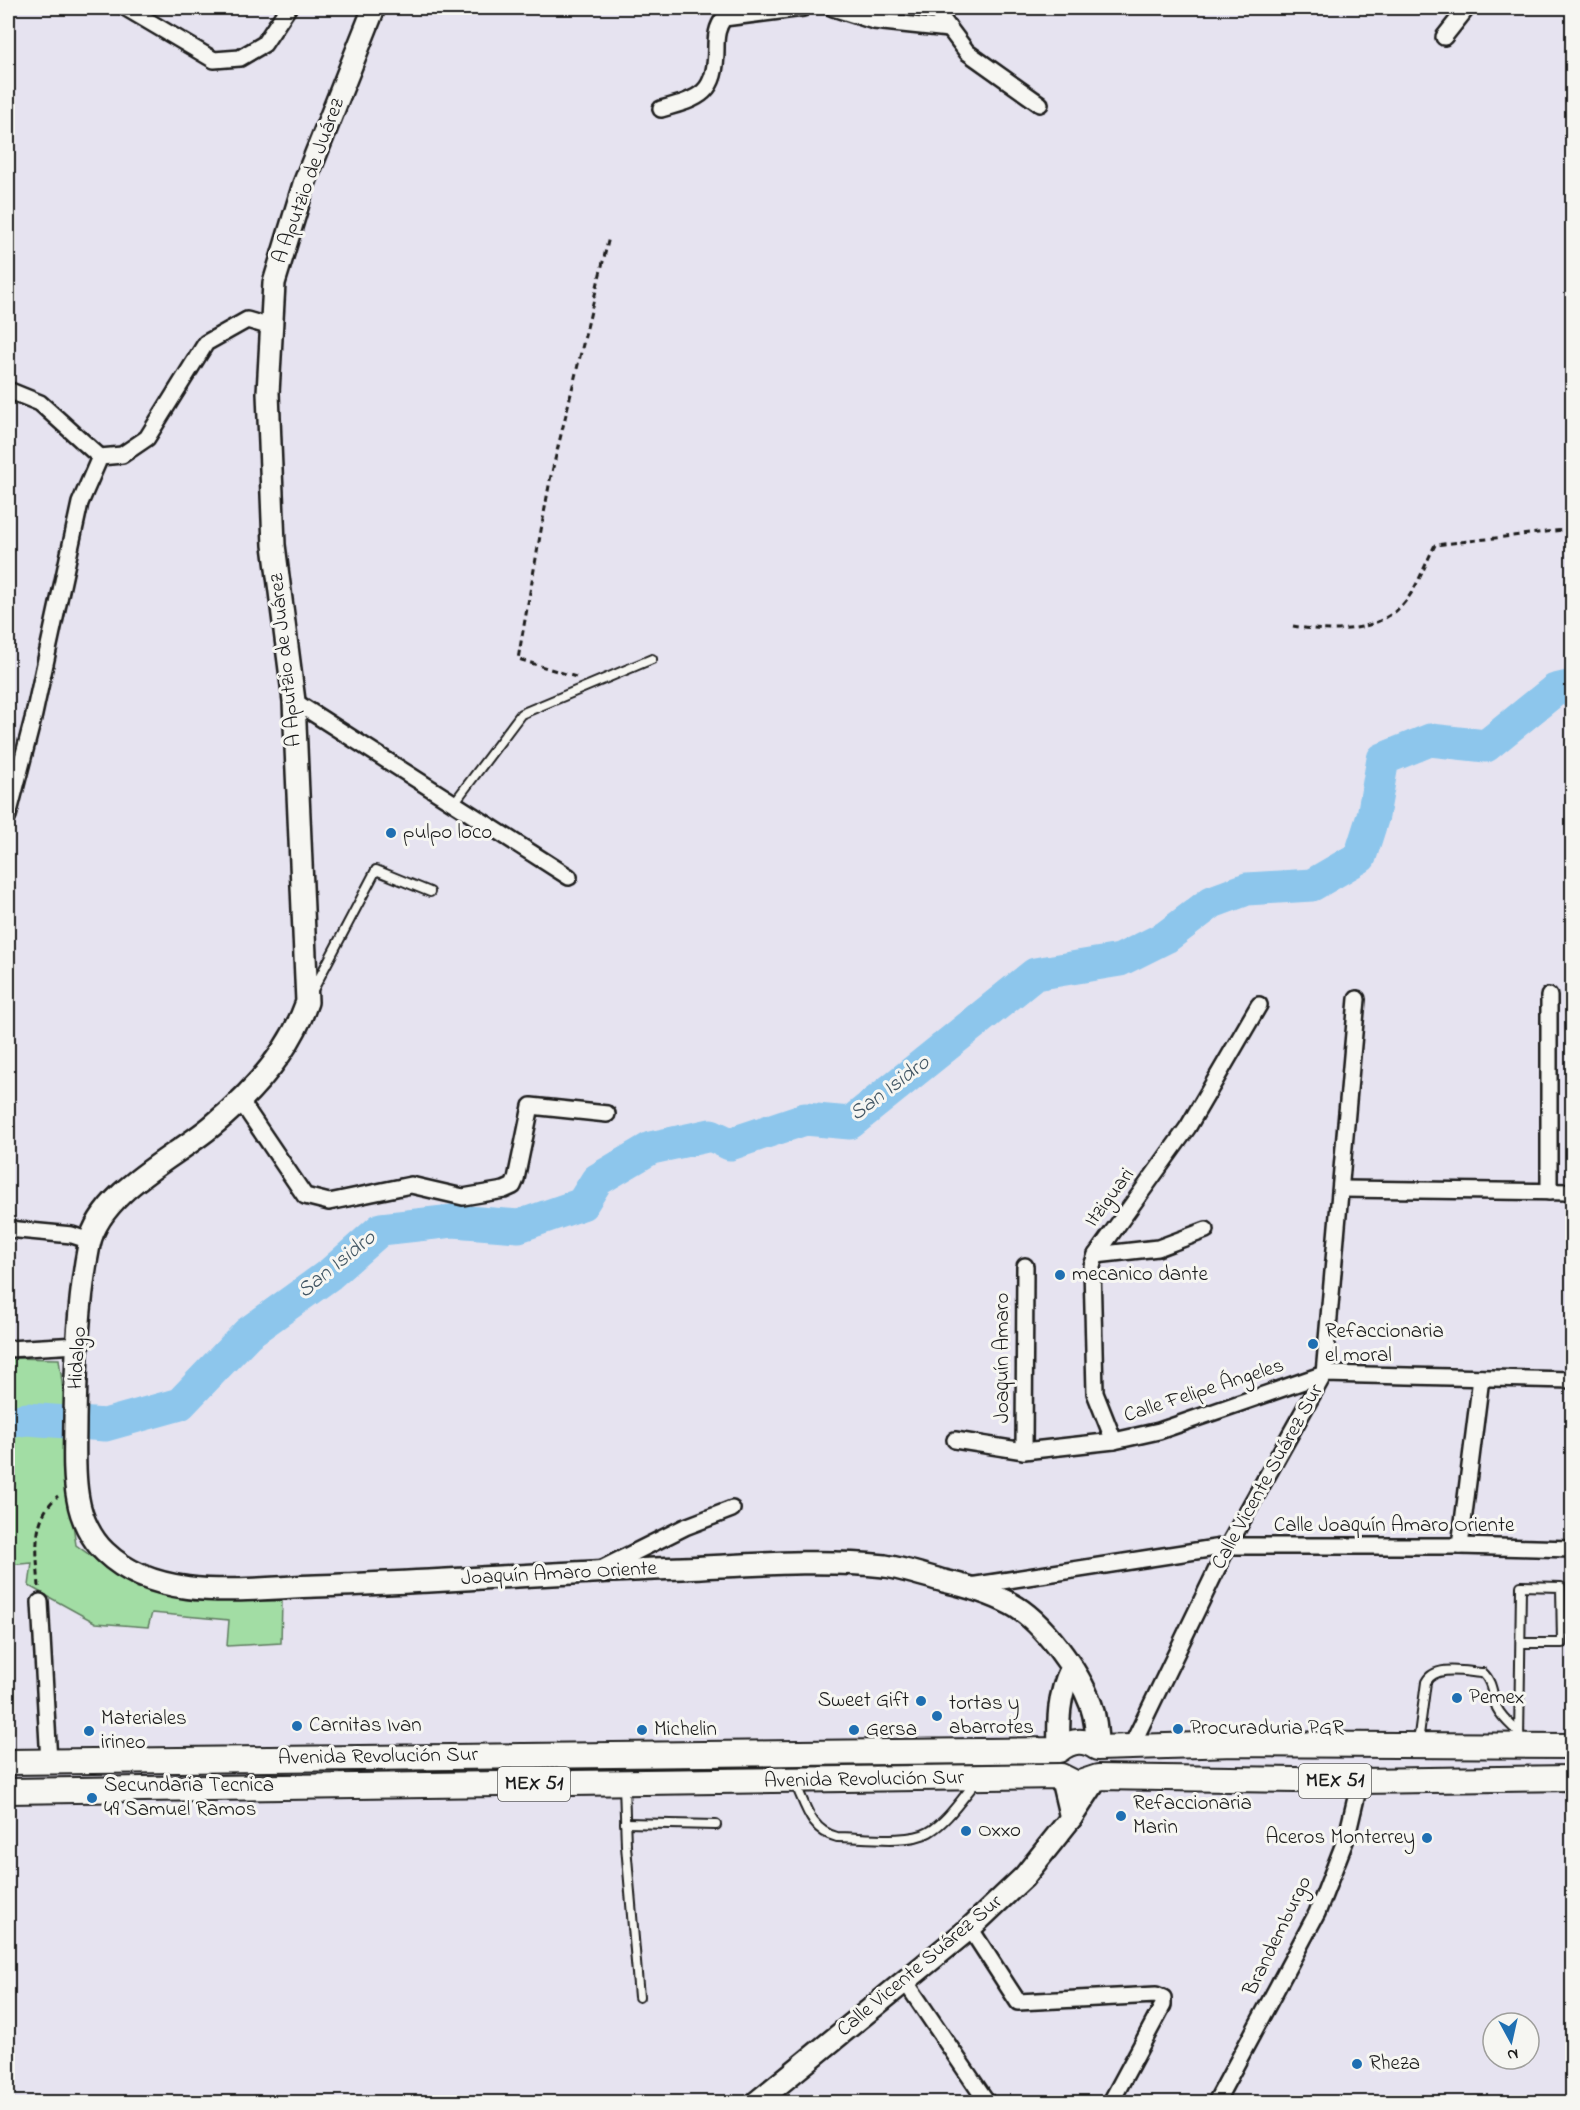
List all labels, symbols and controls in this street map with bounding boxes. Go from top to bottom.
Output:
street label: A Aputzio de Juárez [265,94,353,268]
street label: A Aputzio de Juárez [262,572,310,748]
place label: pulpo loco [403,818,492,848]
marker: pulpo loco [384,826,398,840]
water label: San Isidro [843,1047,938,1130]
street label: Itziguari [1078,1162,1144,1235]
water label: San Isidro [291,1222,385,1307]
place label: mecanico dante [1072,1260,1209,1290]
marker: mecanico dante [1053,1268,1067,1282]
street label: Joaquín Amaro [988,1293,1018,1423]
place label: Refaccionaria el moral [1325,1317,1444,1371]
street label: Hidalgo [61,1325,97,1391]
marker: Refaccionaria el moral [1306,1337,1320,1351]
street label: Calle Felipe Ángeles [1120,1350,1289,1433]
street label: Calle Vicente Suárez Sur [1204,1378,1332,1575]
street label: Calle Joaquín Amaro Oriente [1274,1511,1515,1541]
street label: Joaquín Amaro Oriente [460,1554,658,1594]
place label: Pemex [1469,1683,1524,1713]
place label: Sweet Gift [818,1686,909,1716]
place label: tortas y abarrotes [949,1689,1034,1743]
marker: Pemex [1450,1691,1464,1705]
marker: Sweet Gift [914,1694,928,1708]
place label: Materiales irineo [101,1704,187,1758]
marker: tortas y abarrotes [930,1709,944,1723]
place label: Carnitas Ivan [309,1711,422,1741]
place label: Procuraduria PGR [1190,1714,1344,1744]
place label: Michelin [654,1715,717,1745]
place label: Gersa [866,1715,917,1745]
marker: Carnitas Ivan [290,1719,304,1733]
marker: Procuraduria PGR [1171,1722,1185,1736]
marker: Michelin [635,1723,649,1737]
marker: Gersa [847,1723,861,1737]
marker: Materiales irineo [82,1724,96,1738]
street label: Avenida Revolución Sur [278,1740,479,1774]
street label: Avenida Revolución Sur [764,1763,965,1797]
road number: MEX 51 [1299,1764,1371,1798]
road number: MEX 51 [498,1767,570,1801]
place label: Secundaria Tecnica 49 Samuel Ramos [104,1771,274,1825]
place label: Refaccionaria Marìn [1133,1789,1252,1843]
marker: Secundaria Tecnica 49 Samuel Ramos [85,1791,99,1805]
marker: Refaccionaria Marìn [1114,1809,1128,1823]
place label: Oxxo [978,1816,1021,1846]
place label: Aceros Monterrey [1265,1823,1415,1855]
marker: Oxxo [959,1824,973,1838]
marker: Aceros Monterrey [1420,1831,1434,1845]
street label: Brandemburgo [1236,1871,1322,2003]
street label: Calle Vicente Suárez Sur [831,1887,1010,2044]
north arrow [1481,2011,1541,2071]
text: N [1506,2041,1520,2067]
place label: Rheza [1369,2049,1420,2079]
marker: Rheza [1350,2057,1364,2071]

